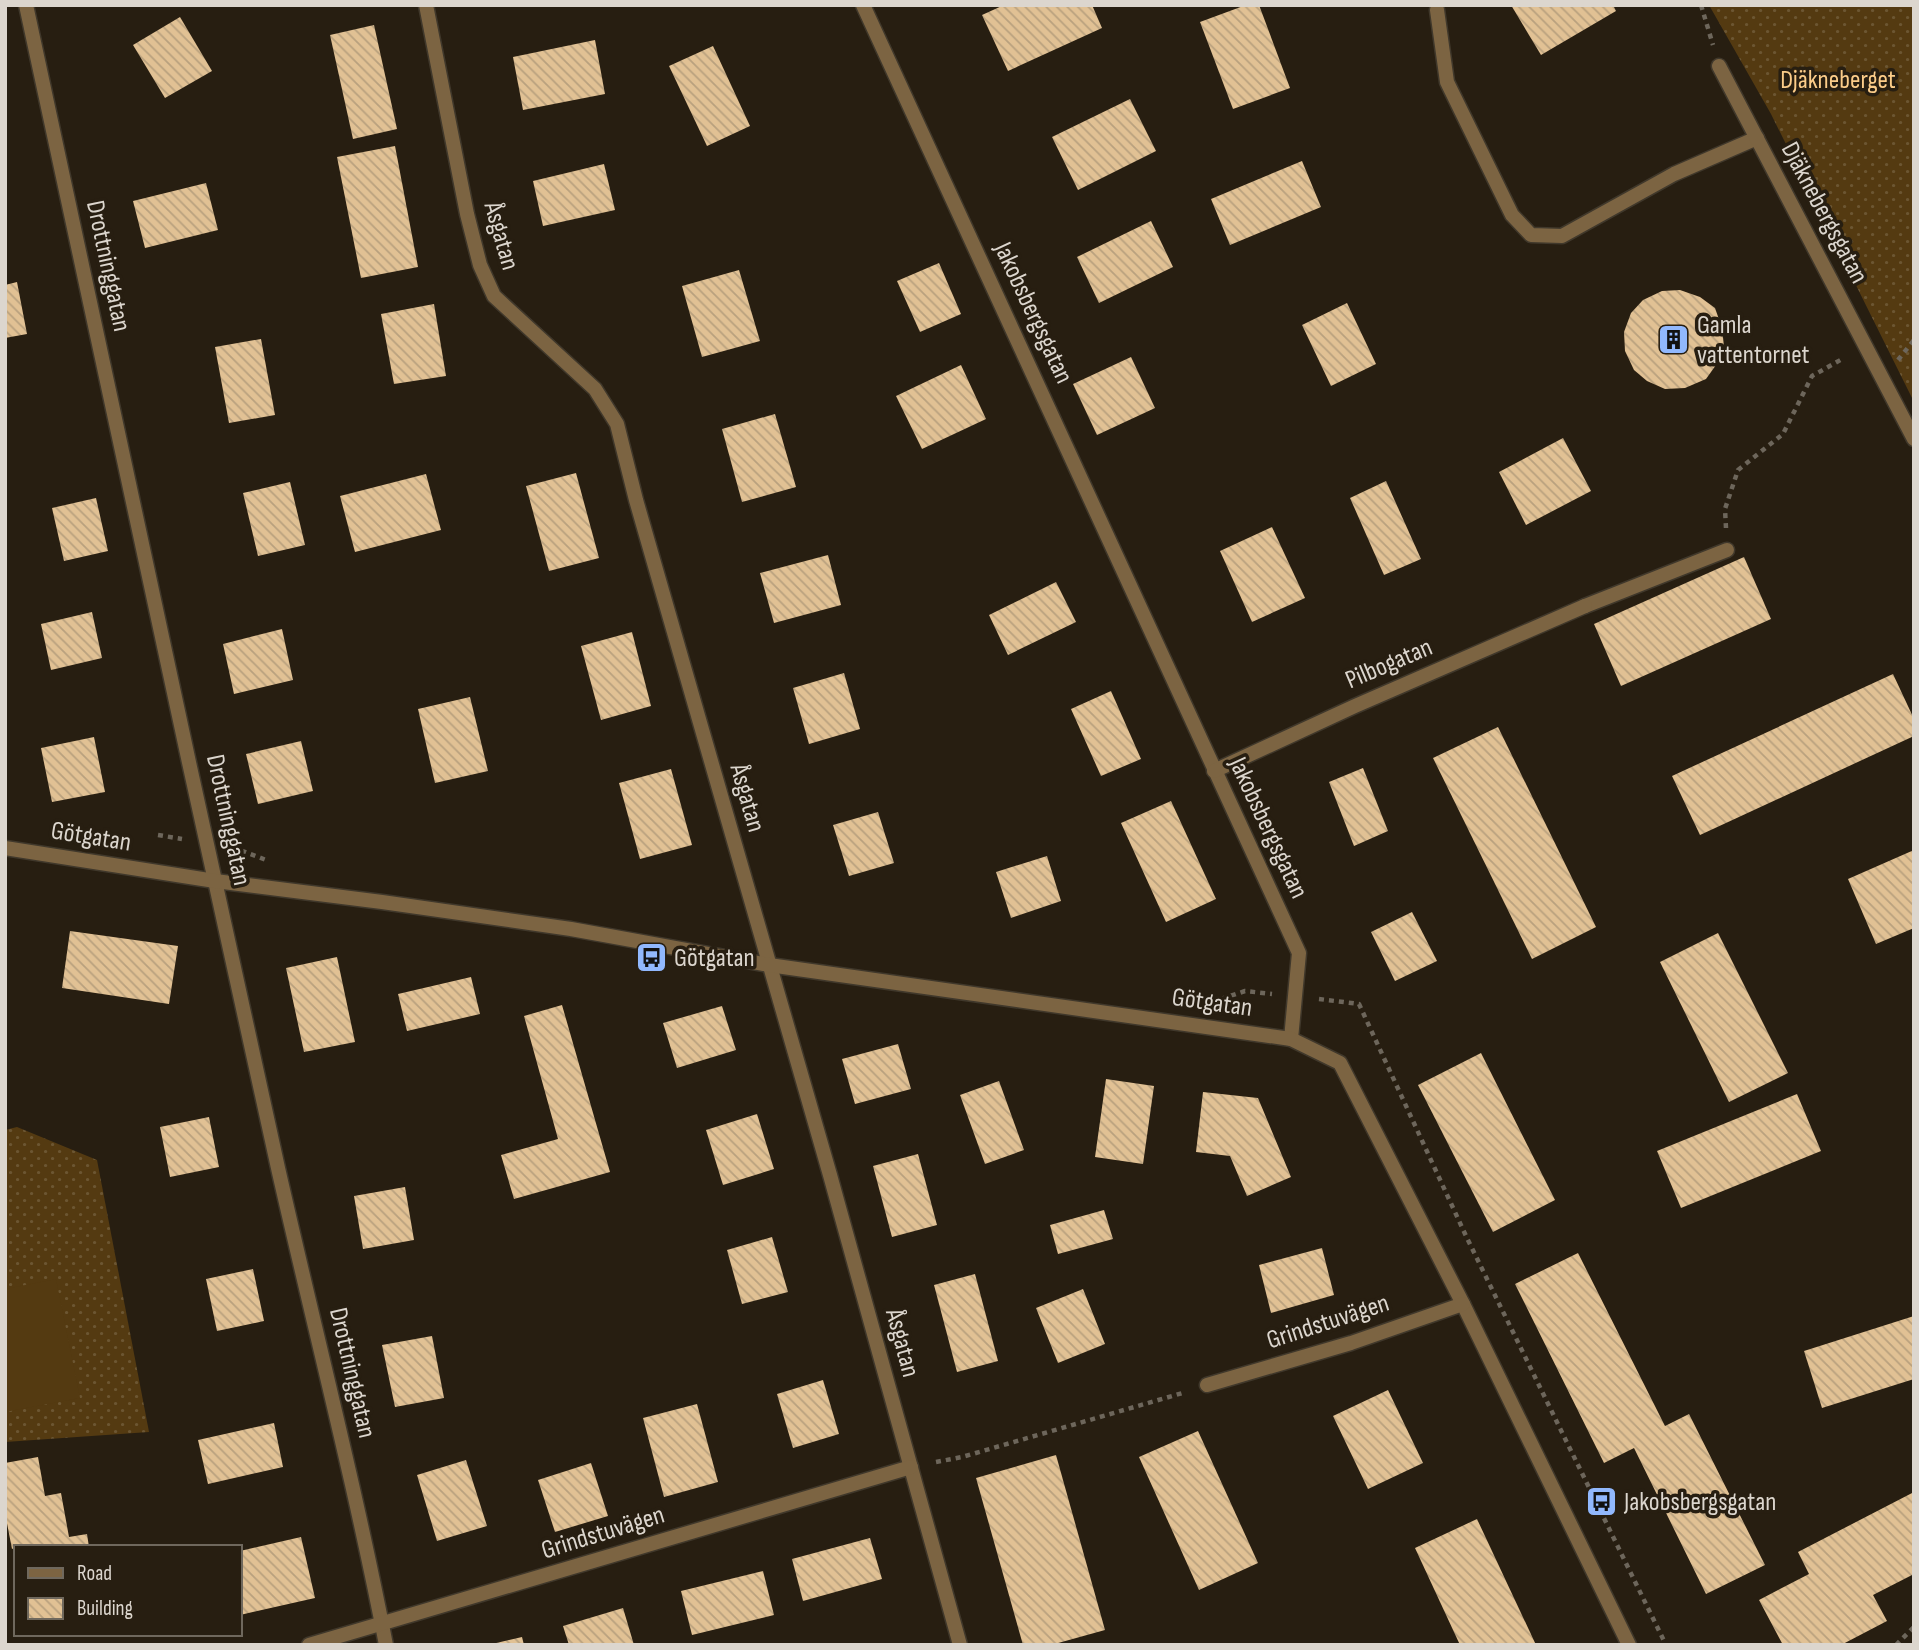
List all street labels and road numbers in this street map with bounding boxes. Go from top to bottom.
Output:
street label: Djäknebergsgatan [1774,137,1874,289]
street label: Åsgatan [476,197,525,274]
street label: Drottninggatan [79,198,137,334]
street label: Jakobsbergsgatan [986,237,1079,389]
street label: Pilbogatan [1341,632,1437,696]
street label: Drottninggatan [199,752,257,888]
street label: Jakobsbergsgatan [1221,752,1314,904]
street label: Åsgatan [722,759,771,836]
street label: Götgatan [49,815,133,859]
street label: Götgatan [1170,982,1254,1024]
street label: Grindstuvägen [1263,1288,1393,1356]
street label: Drottninggatan [322,1305,382,1441]
street label: Åsgatan [878,1305,926,1381]
street label: Grindstuvägen [538,1500,668,1566]

